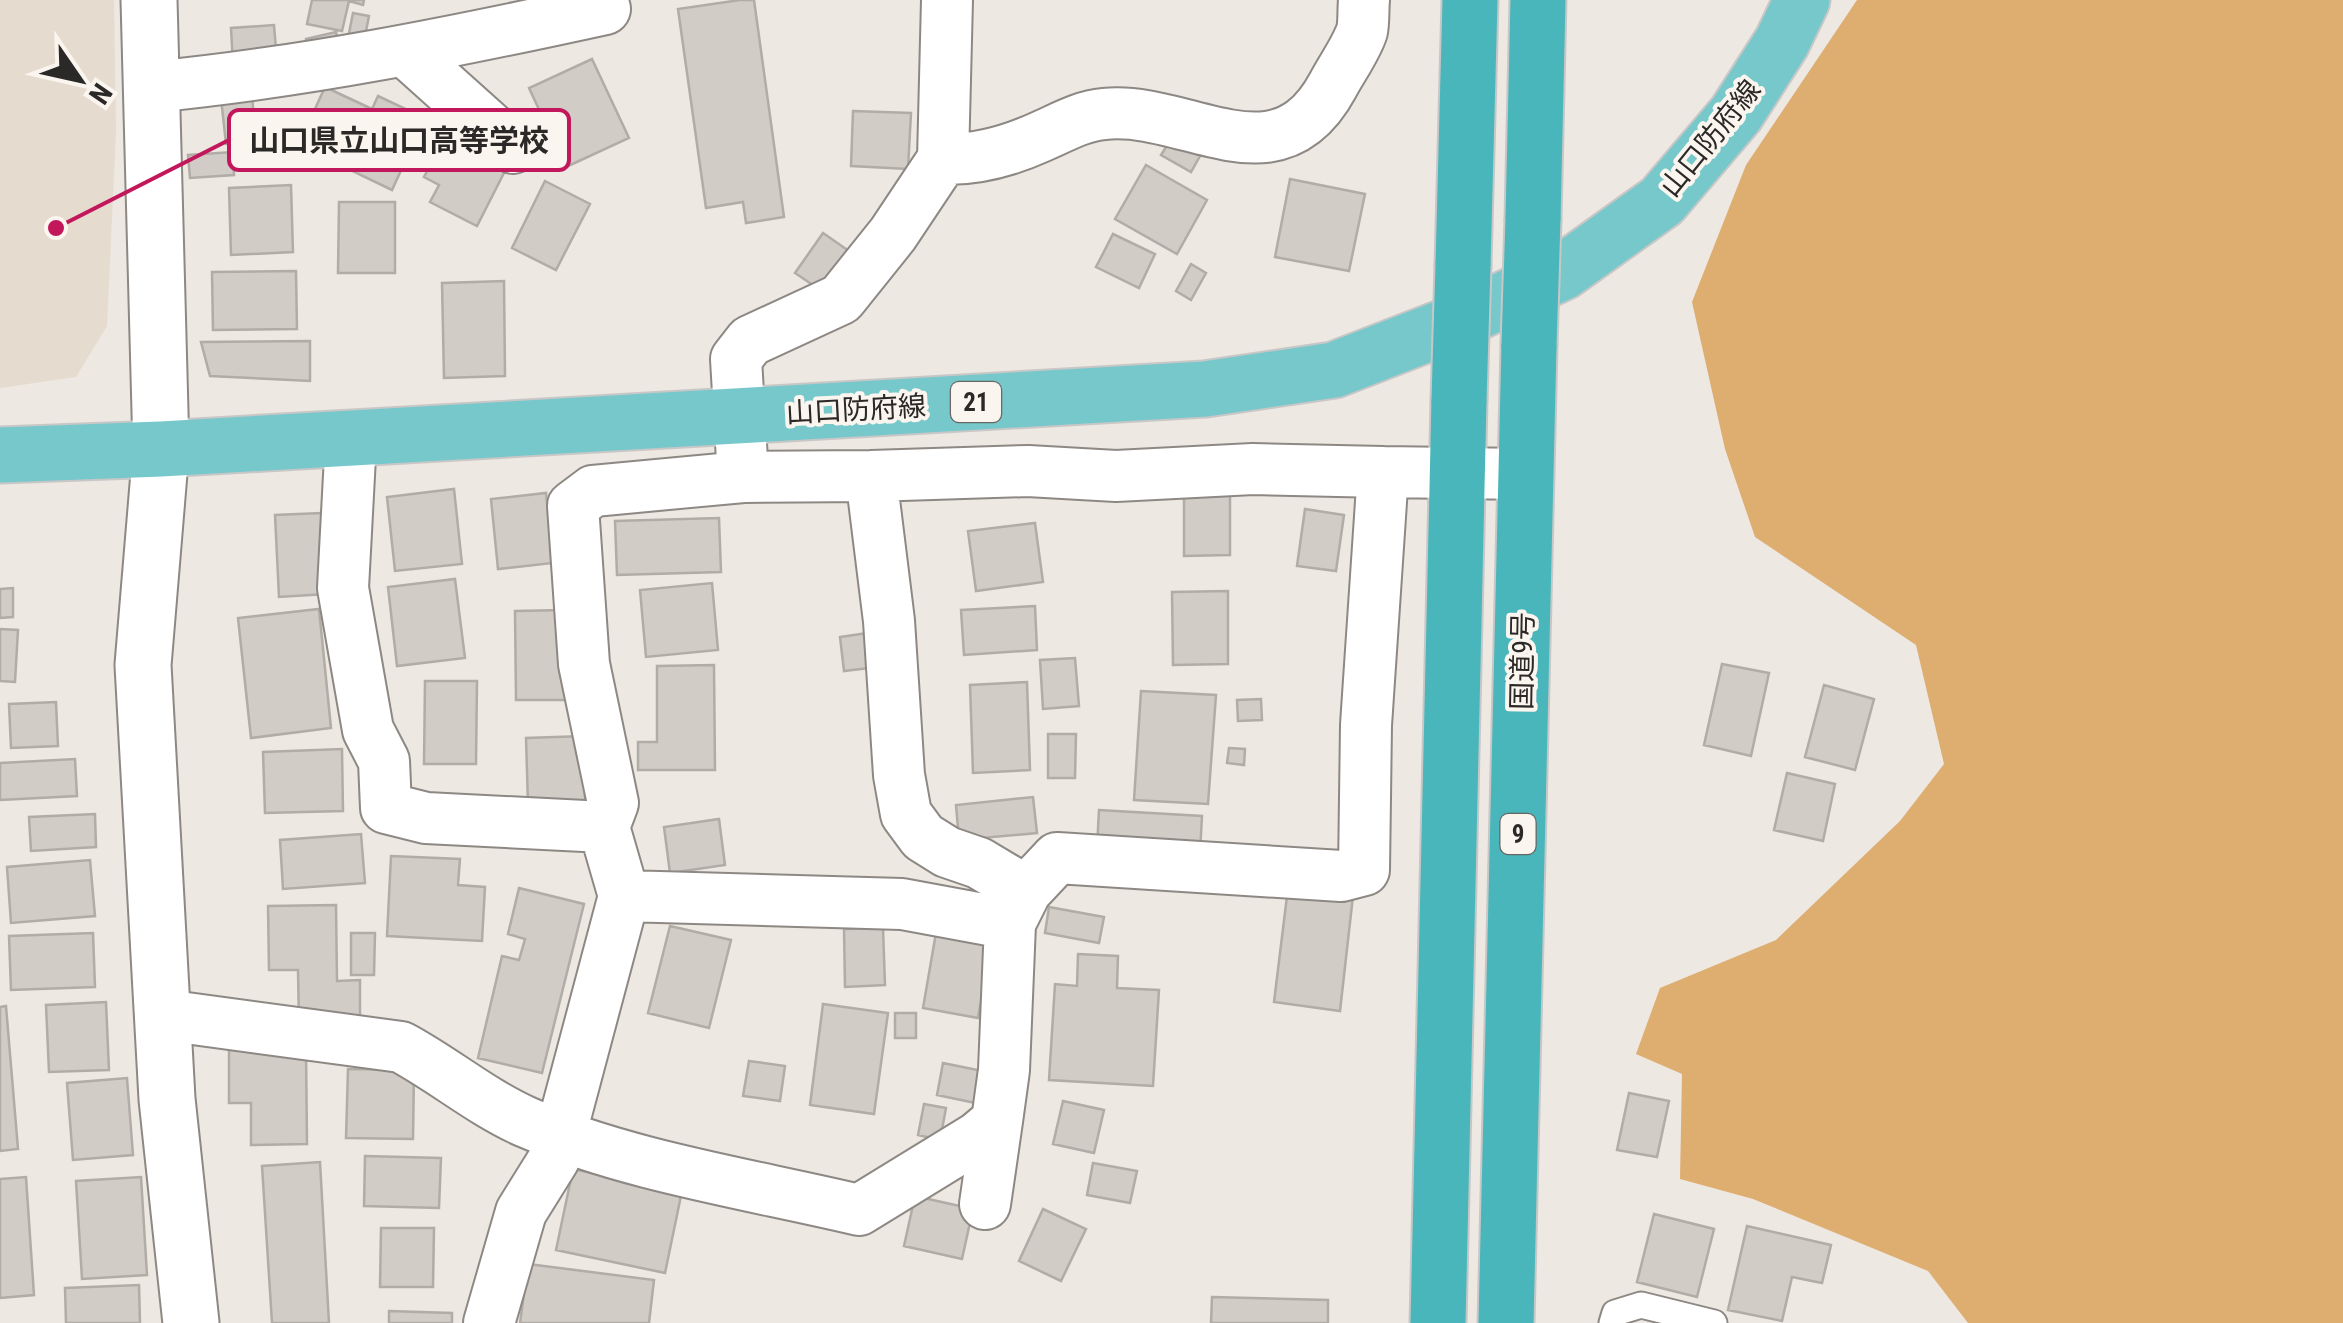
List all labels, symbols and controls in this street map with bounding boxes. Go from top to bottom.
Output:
north arrow [30,30,130,130]
street label: 山口防府線 [1654,74,1767,203]
text: N [82,77,119,110]
callout: 山口県立山口高等学校 [229,110,569,170]
text: 山口県立山口高等学校 [249,123,549,158]
road number: 21 [951,382,1001,422]
street label: 山口防府線 [785,389,927,430]
street label: 国道9号 [1505,612,1540,710]
road number: 9 [1500,814,1536,854]

